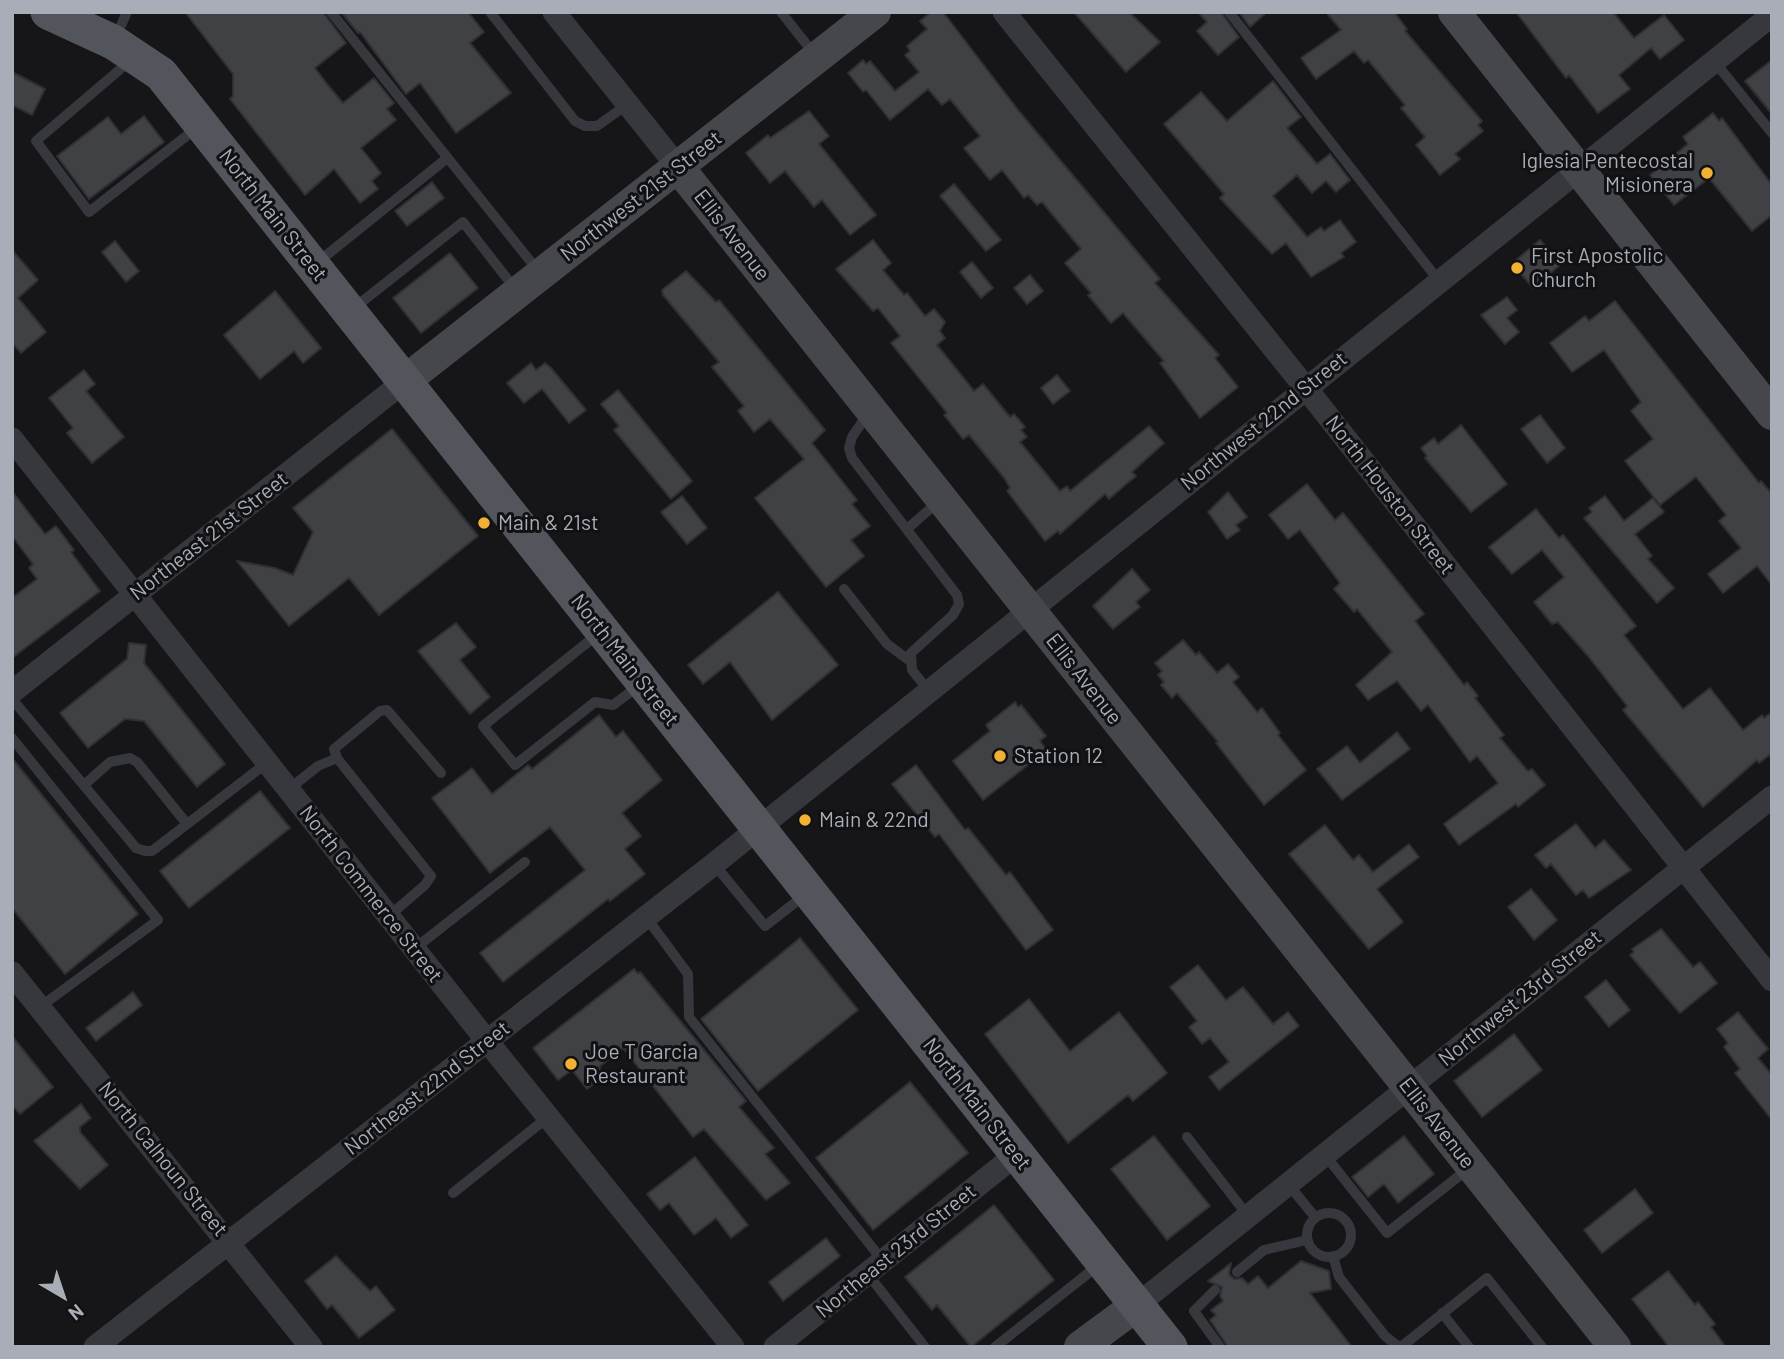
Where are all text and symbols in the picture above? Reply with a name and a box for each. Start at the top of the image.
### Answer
street label: Northwest 21st Street [555,125,727,267]
street label: North Main Street [214,144,332,286]
place label: Iglesia Pentecostal Misionera [1521,148,1693,198]
marker: Iglesia Pentecostal Misionera [1699,165,1715,181]
street label: Ellis Avenue [689,184,775,286]
place label: First Apostolic Church [1531,243,1663,293]
marker: First Apostolic Church [1509,260,1525,276]
street label: Northwest 22nd Street [1176,346,1352,496]
street label: North Houston Street [1320,410,1460,580]
street label: Northeast 21st Street [125,466,293,606]
place label: Main & 21st [498,510,599,536]
marker: Main & 21st [476,515,492,531]
street label: North Main Street [566,589,684,731]
street label: Ellis Avenue [1041,628,1127,730]
place label: Station 12 [1014,743,1103,769]
marker: Station 12 [992,748,1008,764]
street label: North Commerce Street [294,800,448,988]
place label: Main & 22nd [819,807,929,833]
marker: Main & 22nd [797,812,813,828]
street label: Northwest 23rd Street [1433,924,1607,1072]
street label: Northeast 22nd Street [339,1016,515,1160]
street label: North Main Street [918,1033,1036,1175]
place label: Joe T Garcia Restaurant [585,1039,698,1089]
marker: Joe T Garcia Restaurant [563,1056,579,1072]
street label: Ellis Avenue [1394,1072,1480,1174]
street label: North Calhoun Street [93,1077,233,1241]
street label: Northeast 23rd Street [811,1179,981,1323]
north arrow [28,1261,98,1331]
text: N [64,1300,89,1326]

